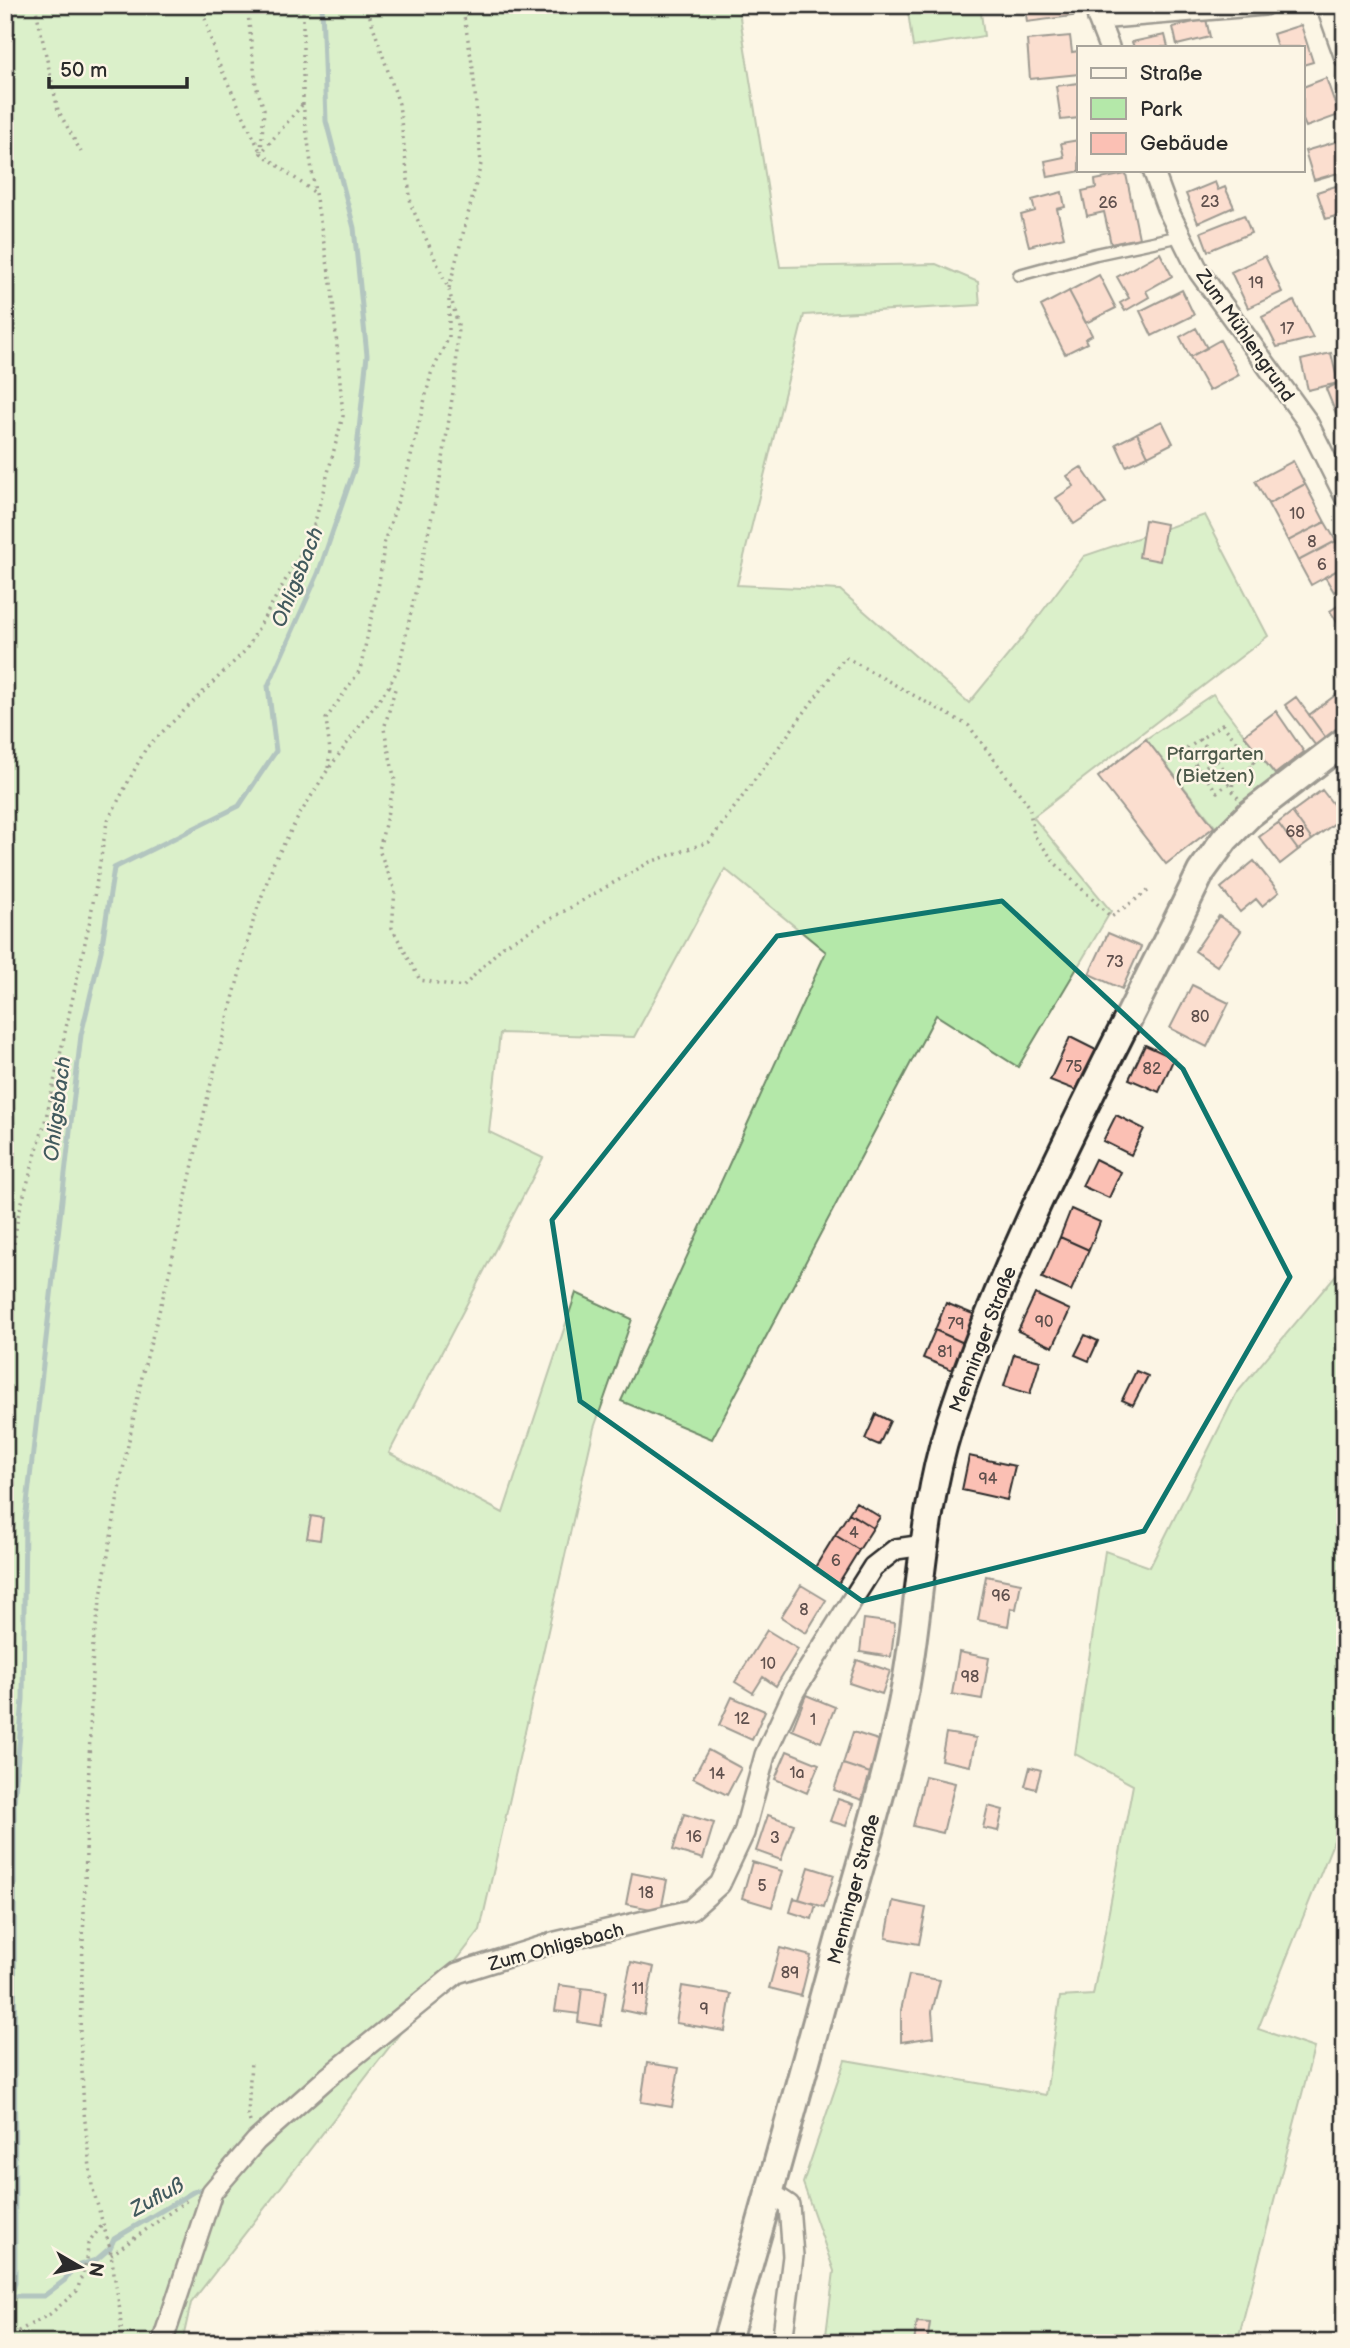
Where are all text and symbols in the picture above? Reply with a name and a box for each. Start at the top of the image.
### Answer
scale bar [49,46,187,90]
legend [1077,46,1304,172]
text: 50 m [60,58,107,83]
text: Straße [1140,61,1202,86]
text: Park [1140,97,1183,122]
text: Gebäude [1140,131,1228,156]
house number: 23 [1201,193,1220,212]
house number: 26 [1098,194,1118,213]
street label: Zum Mühlengrund [1190,264,1299,406]
house number: 19 [1248,274,1264,293]
house number: 17 [1280,320,1294,339]
house number: 10 [1289,505,1305,524]
water label: Ohligsbach [266,523,329,631]
house number: 8 [1307,533,1317,552]
house number: 6 [1317,556,1327,575]
park label: Pfarrgarten (Bietzen) [1166,743,1264,788]
house number: 68 [1285,823,1305,842]
house number: 73 [1106,953,1124,972]
house number: 80 [1191,1008,1209,1027]
water label: Ohligsbach [39,1055,76,1163]
house number: 75 [1065,1058,1083,1077]
house number: 82 [1143,1060,1162,1079]
street label: Menninger Straße [945,1263,1022,1416]
house number: 90 [1035,1313,1053,1332]
house number: 79 [947,1315,965,1334]
house number: 81 [937,1343,953,1362]
house number: 94 [978,1470,998,1489]
house number: 4 [849,1524,859,1543]
house number: 6 [831,1552,841,1571]
house number: 96 [991,1587,1011,1606]
house number: 8 [799,1601,809,1620]
house number: 10 [760,1655,776,1674]
house number: 98 [961,1668,979,1687]
house number: 12 [734,1710,750,1729]
house number: 1 [810,1711,816,1730]
house number: 1a [789,1764,805,1783]
house number: 14 [709,1765,725,1784]
street label: Menninger Straße [823,1812,886,1967]
house number: 16 [686,1828,702,1847]
house number: 3 [770,1829,780,1848]
house number: 5 [757,1877,767,1896]
house number: 18 [638,1884,654,1903]
street label: Zum Ohligsbach [485,1918,626,1977]
house number: 89 [781,1964,799,1983]
house number: 11 [632,1980,644,1999]
house number: 9 [699,2000,709,2019]
water label: Zufluß [125,2172,189,2223]
north arrow [46,2232,116,2302]
text: N [83,2261,108,2278]

